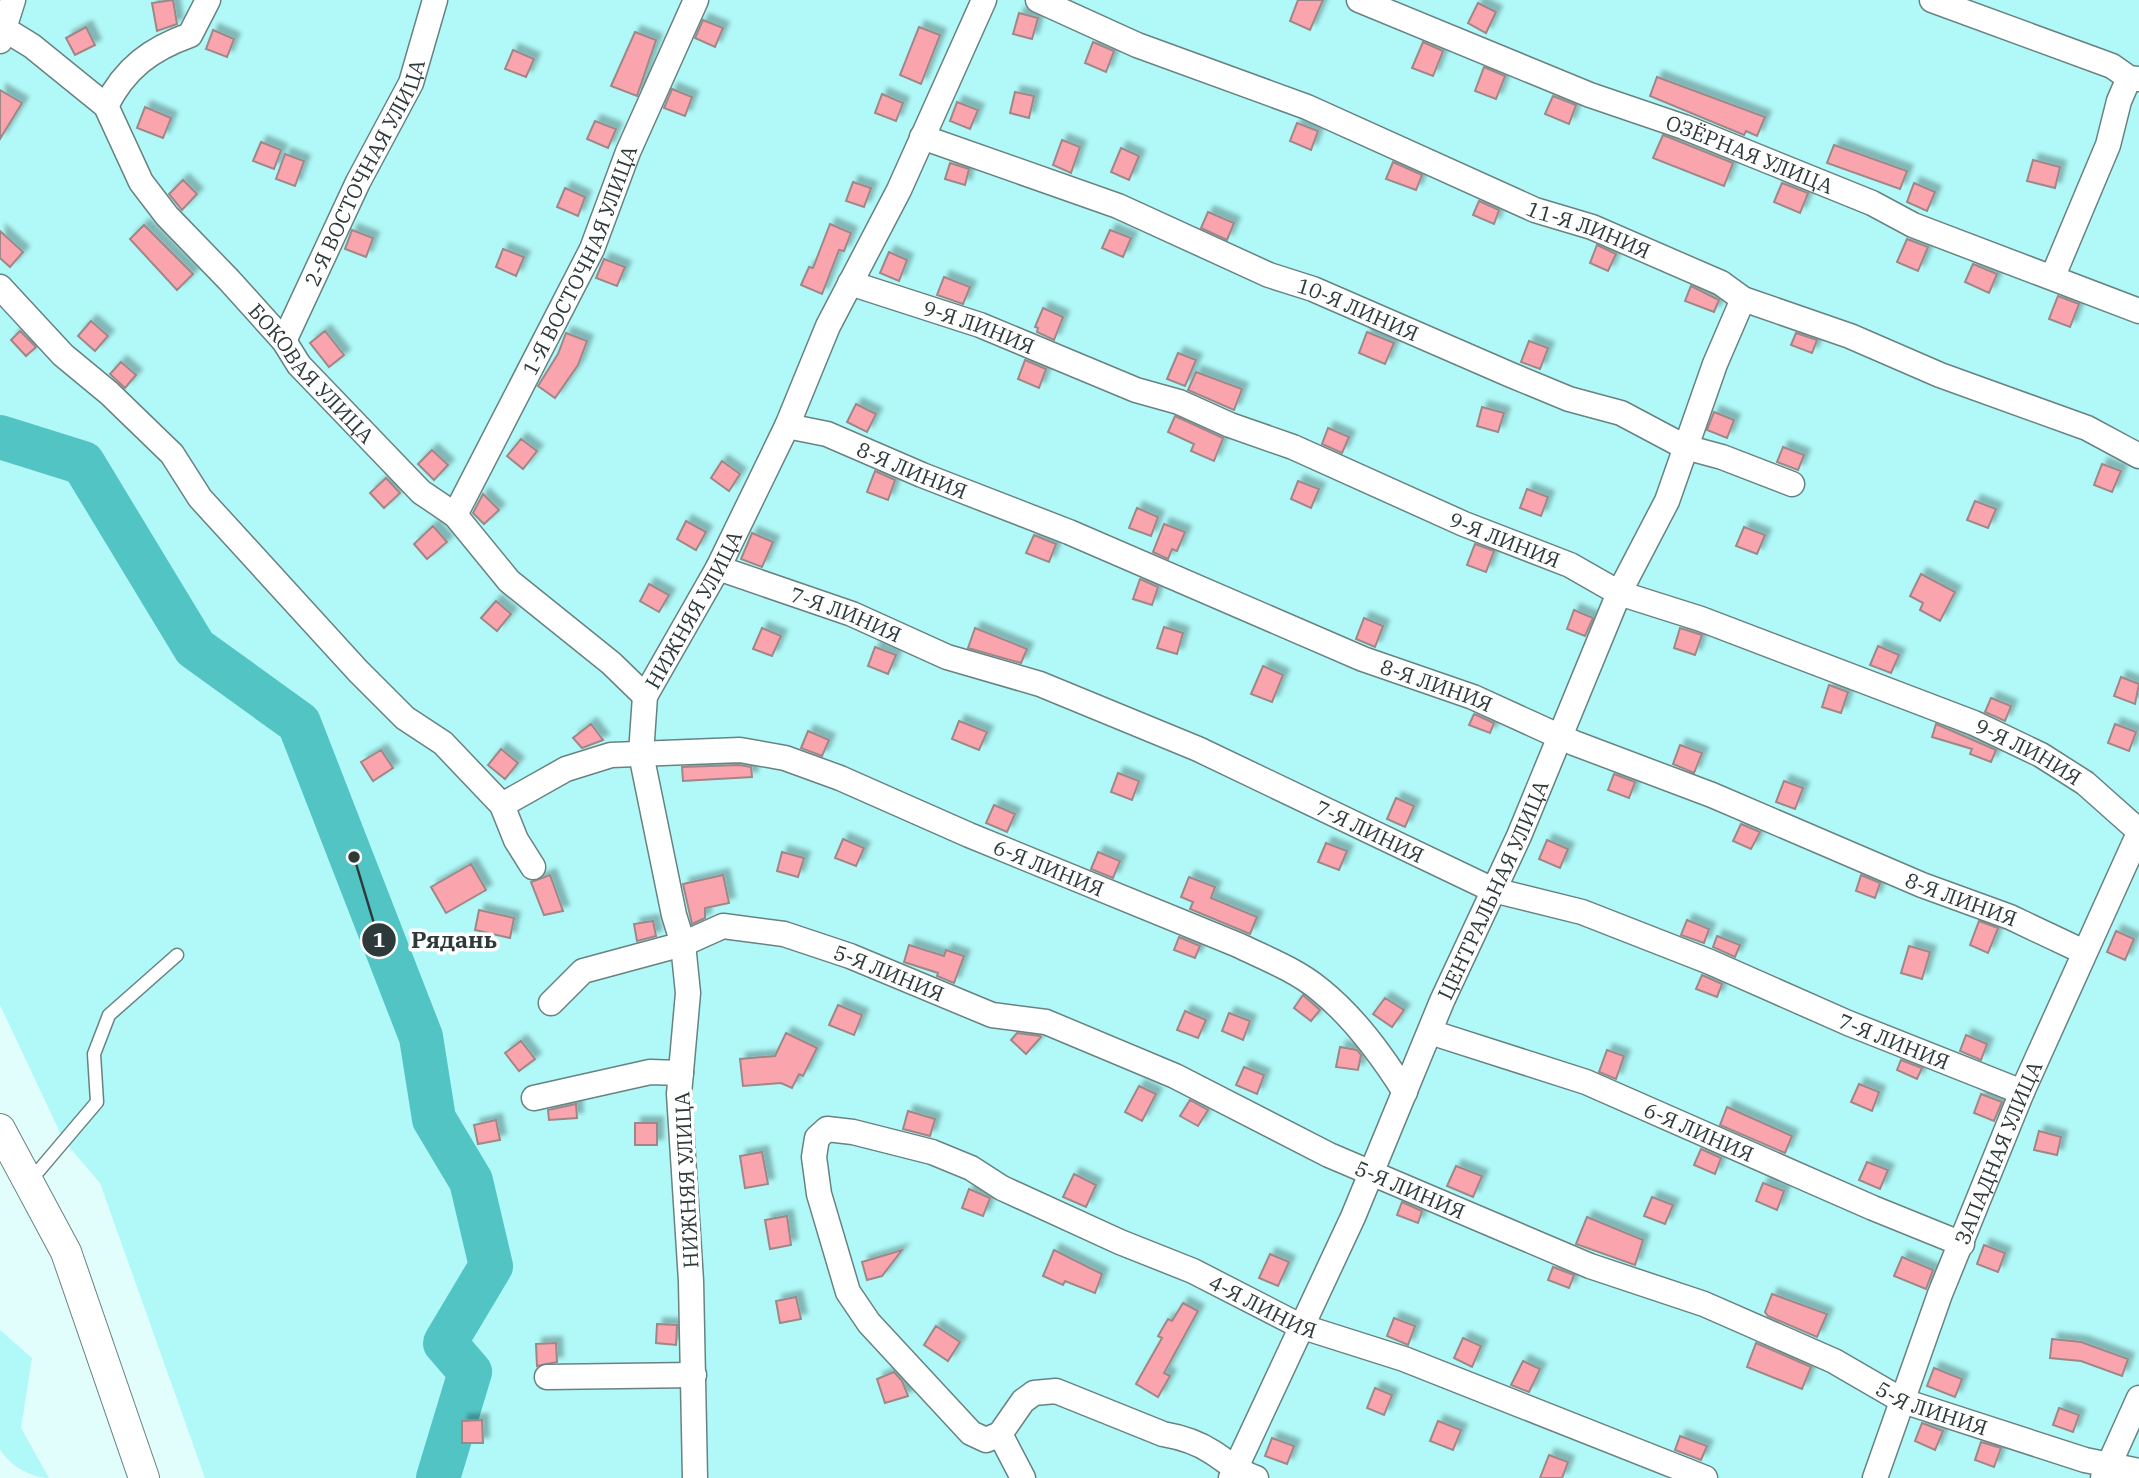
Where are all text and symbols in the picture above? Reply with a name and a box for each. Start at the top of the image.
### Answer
street label: 2-Я ВОСТОЧНАЯ УЛИЦА [298,55,431,290]
street label: ОЗЁРНАЯ УЛИЦА [1662,108,1838,200]
street label: 1-Я ВОСТОЧНАЯ УЛИЦА [515,141,643,380]
street label: 11-Я ЛИНИЯ [1522,194,1655,265]
street label: 10-Я ЛИНИЯ [1294,271,1423,347]
street label: 9-Я ЛИНИЯ [919,293,1039,360]
street label: БОКОВАЯ УЛИЦА [243,297,381,449]
street label: 8-Я ЛИНИЯ [852,434,971,505]
street label: 9-Я ЛИНИЯ [1444,505,1564,574]
street label: НИЖНЯЯ УЛИЦА [638,525,748,694]
street label: 7-Я ЛИНИЯ [787,580,906,649]
street label: 8-Я ЛИНИЯ [1377,652,1497,718]
street label: 9-Я ЛИНИЯ [1970,712,2087,791]
street label: ЦЕНТРАЛЬНАЯ УЛИЦА [1431,775,1555,1004]
street label: 7-Я ЛИНИЯ [1311,793,1429,869]
street label: 6-Я ЛИНИЯ [989,832,1108,903]
street label: 8-Я ЛИНИЯ [1901,865,2021,932]
callout: Рядань [362,918,511,962]
text: Рядань [411,924,497,954]
text: 1 [373,925,385,953]
street label: 5-Я ЛИНИЯ [830,938,948,1008]
street label: 7-Я ЛИНИЯ [1834,1006,1954,1076]
street label: ЗАПАДНАЯ УЛИЦА [1948,1056,2049,1249]
street label: НИЖНЯЯ УЛИЦА [667,1090,705,1269]
street label: 6-Я ЛИНИЯ [1639,1095,1758,1168]
street label: 5-Я ЛИНИЯ [1351,1154,1469,1225]
street label: 4-Я ЛИНИЯ [1204,1268,1320,1344]
street label: 5-Я ЛИНИЯ [1871,1374,1991,1442]

